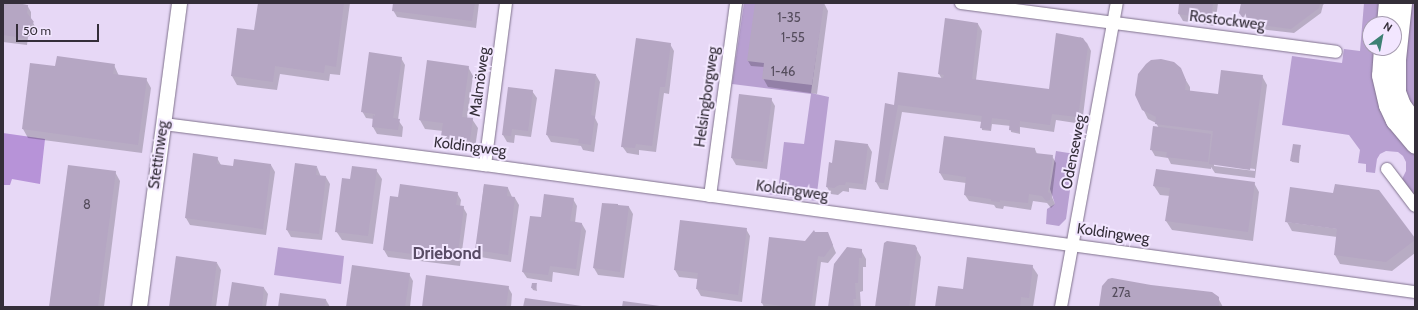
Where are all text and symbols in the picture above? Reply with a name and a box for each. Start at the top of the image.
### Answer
street label: Rostockweg [1188,7,1266,35]
house number: 1-35 [777,9,801,25]
scale bar [18,16,101,42]
north arrow [1362,16,1402,56]
text: N [1381,19,1395,35]
text: 50 m [23,23,51,38]
house number: 1-55 [781,29,805,45]
street label: Helsingborgweg [691,45,723,149]
street label: Malmöweg [466,46,494,118]
house number: 1-46 [771,63,795,79]
street label: Odenseweg [1058,113,1090,191]
street label: Stettinweg [145,120,173,190]
street label: Koldingweg [433,134,507,160]
street label: Koldingweg [755,177,829,205]
house number: 8 [83,196,91,212]
street label: Koldingweg [1076,220,1150,248]
district label: Driebond [412,244,482,264]
house number: 27a [1111,284,1131,300]

